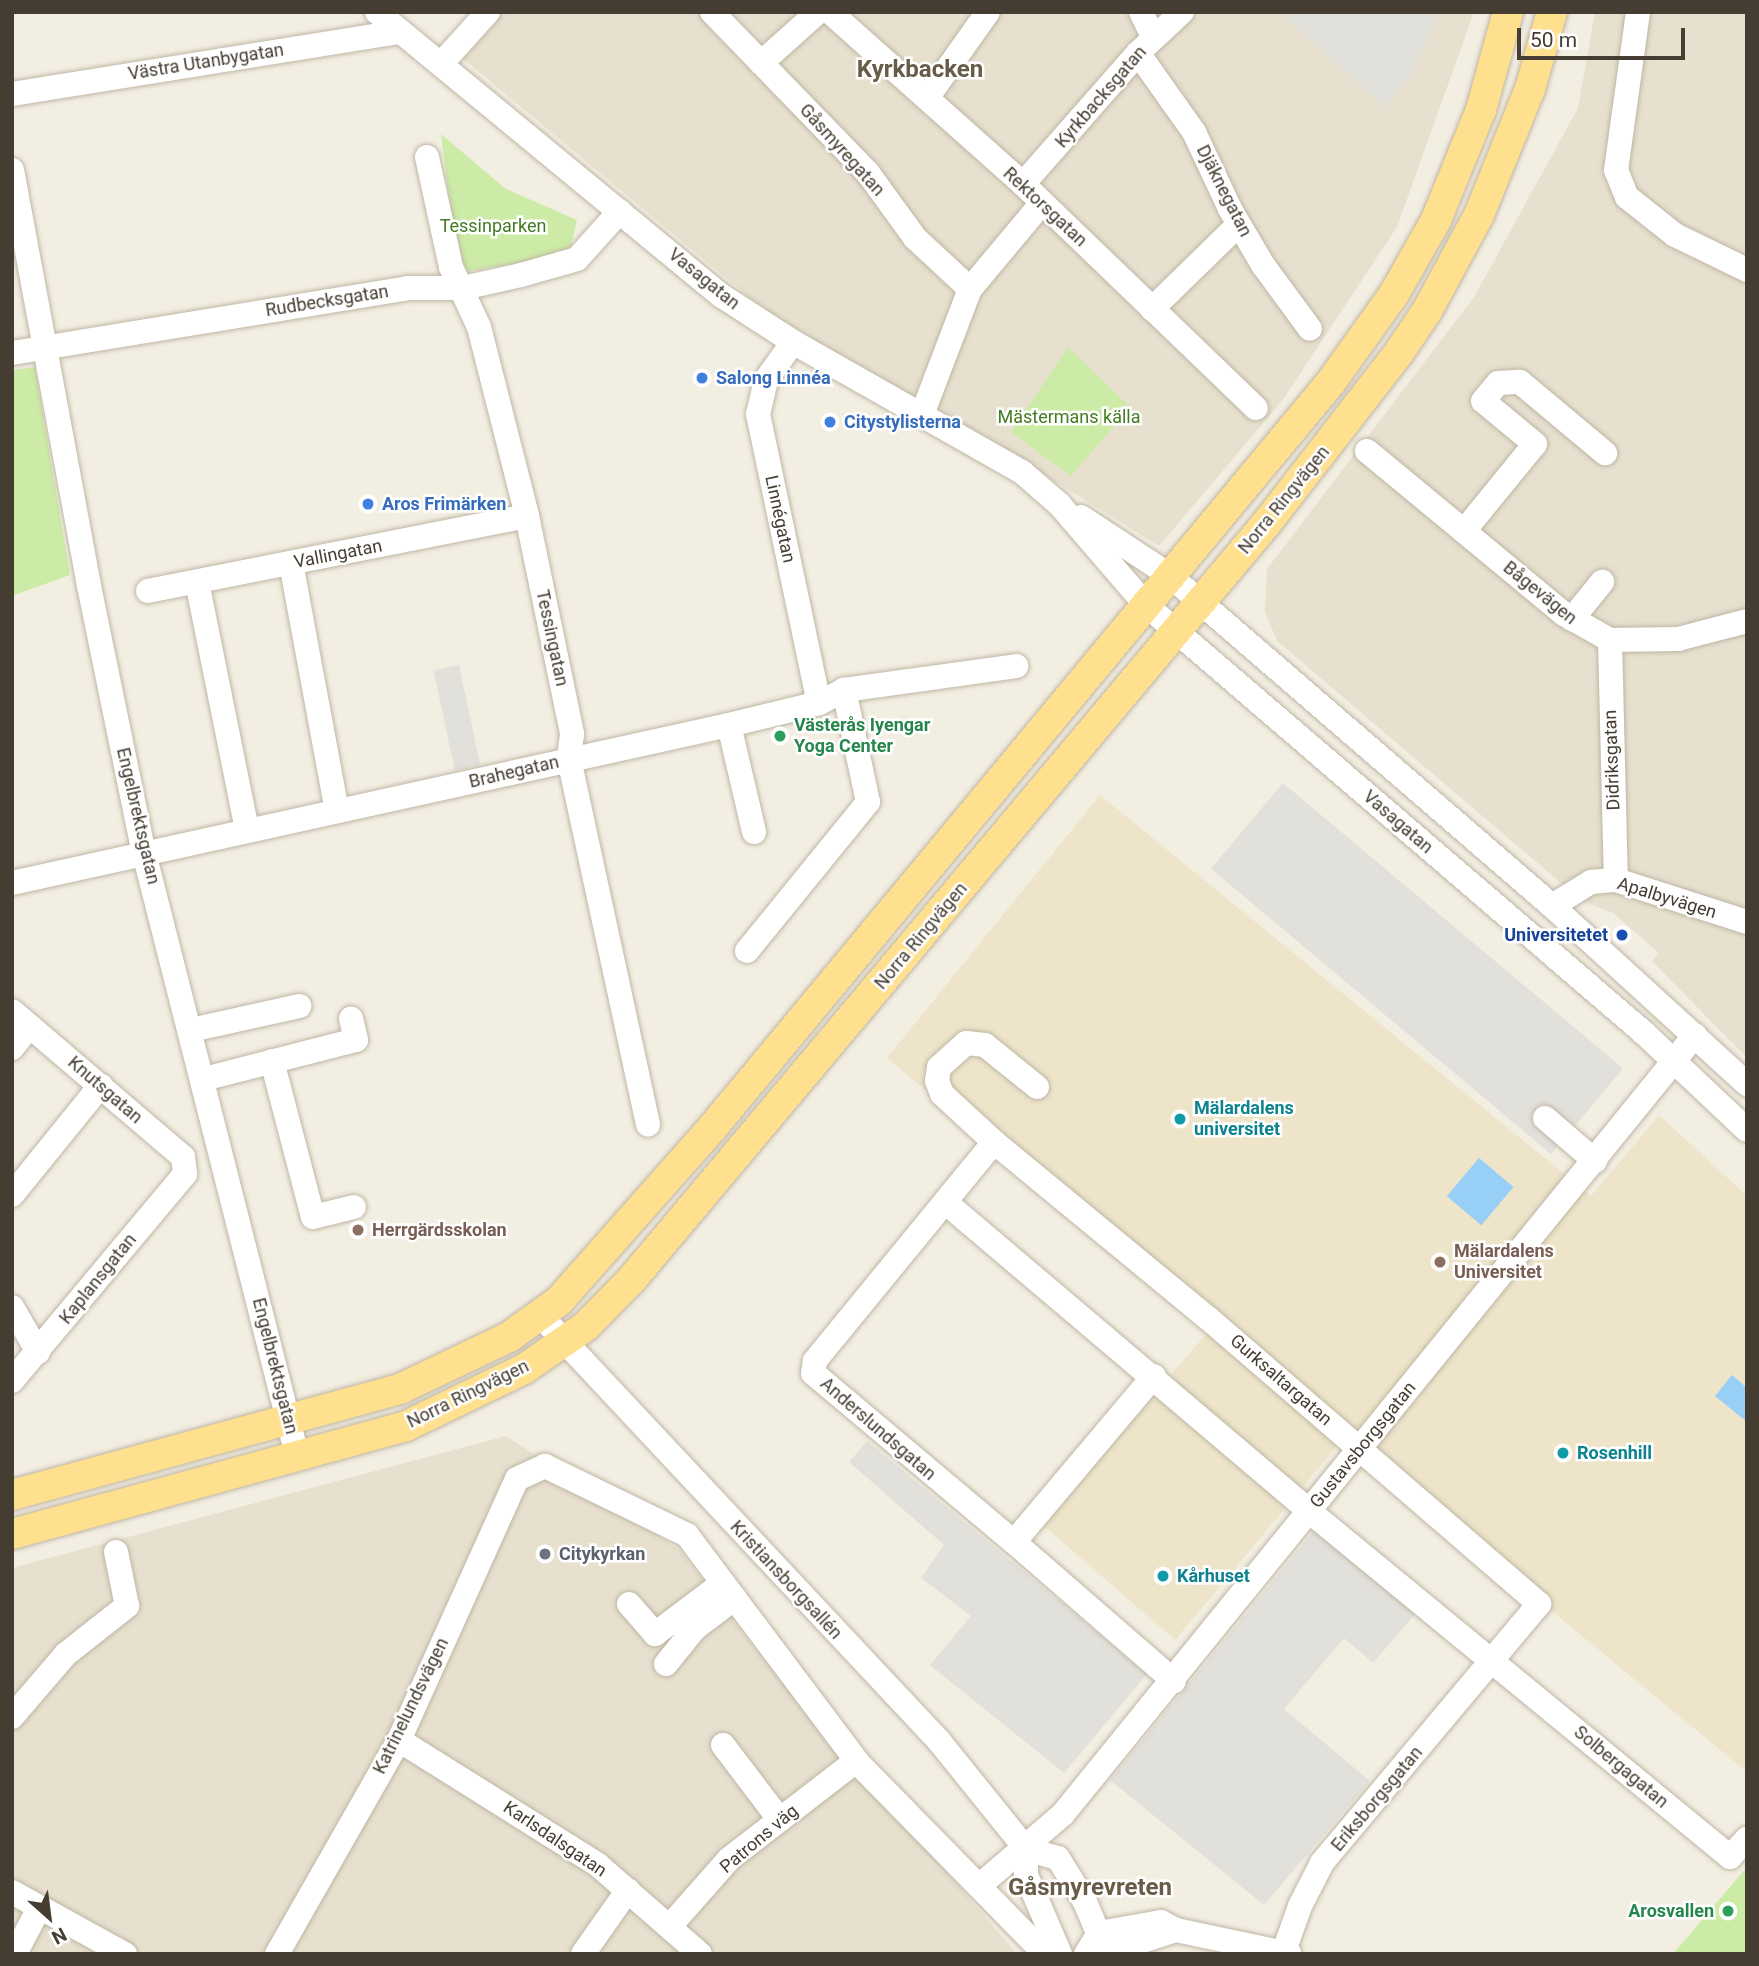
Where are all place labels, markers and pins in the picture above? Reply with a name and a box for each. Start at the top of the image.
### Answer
place label: Salong Linnéa [716,367,831,389]
marker: Salong Linnéa [694,370,710,386]
place label: Citystylisterna [844,411,961,433]
marker: Citystylisterna [822,414,838,430]
place label: Aros Frimärken [382,493,506,515]
marker: Aros Frimärken [360,496,376,512]
place label: Västerås Iyengar Yoga Center [794,715,930,758]
marker: Västerås Iyengar Yoga Center [772,728,788,744]
place label: Universitetet [1504,924,1608,946]
marker: Universitetet [1614,927,1630,943]
place label: Mälardalens universitet [1194,1098,1294,1140]
marker: Mälardalens universitet [1172,1111,1188,1127]
place label: Herrgärdsskolan [372,1219,507,1241]
marker: Herrgärdsskolan [350,1222,366,1238]
place label: Mälardalens Universitet [1454,1241,1554,1284]
marker: Mälardalens Universitet [1432,1254,1448,1270]
place label: Rosenhill [1577,1442,1652,1464]
marker: Rosenhill [1555,1445,1571,1461]
place label: Citykyrkan [559,1543,645,1565]
marker: Citykyrkan [537,1546,553,1562]
place label: Kårhuset [1177,1565,1250,1587]
marker: Kårhuset [1155,1568,1171,1584]
place label: Arosvallen [1628,1900,1714,1922]
marker: Arosvallen [1720,1903,1736,1919]

